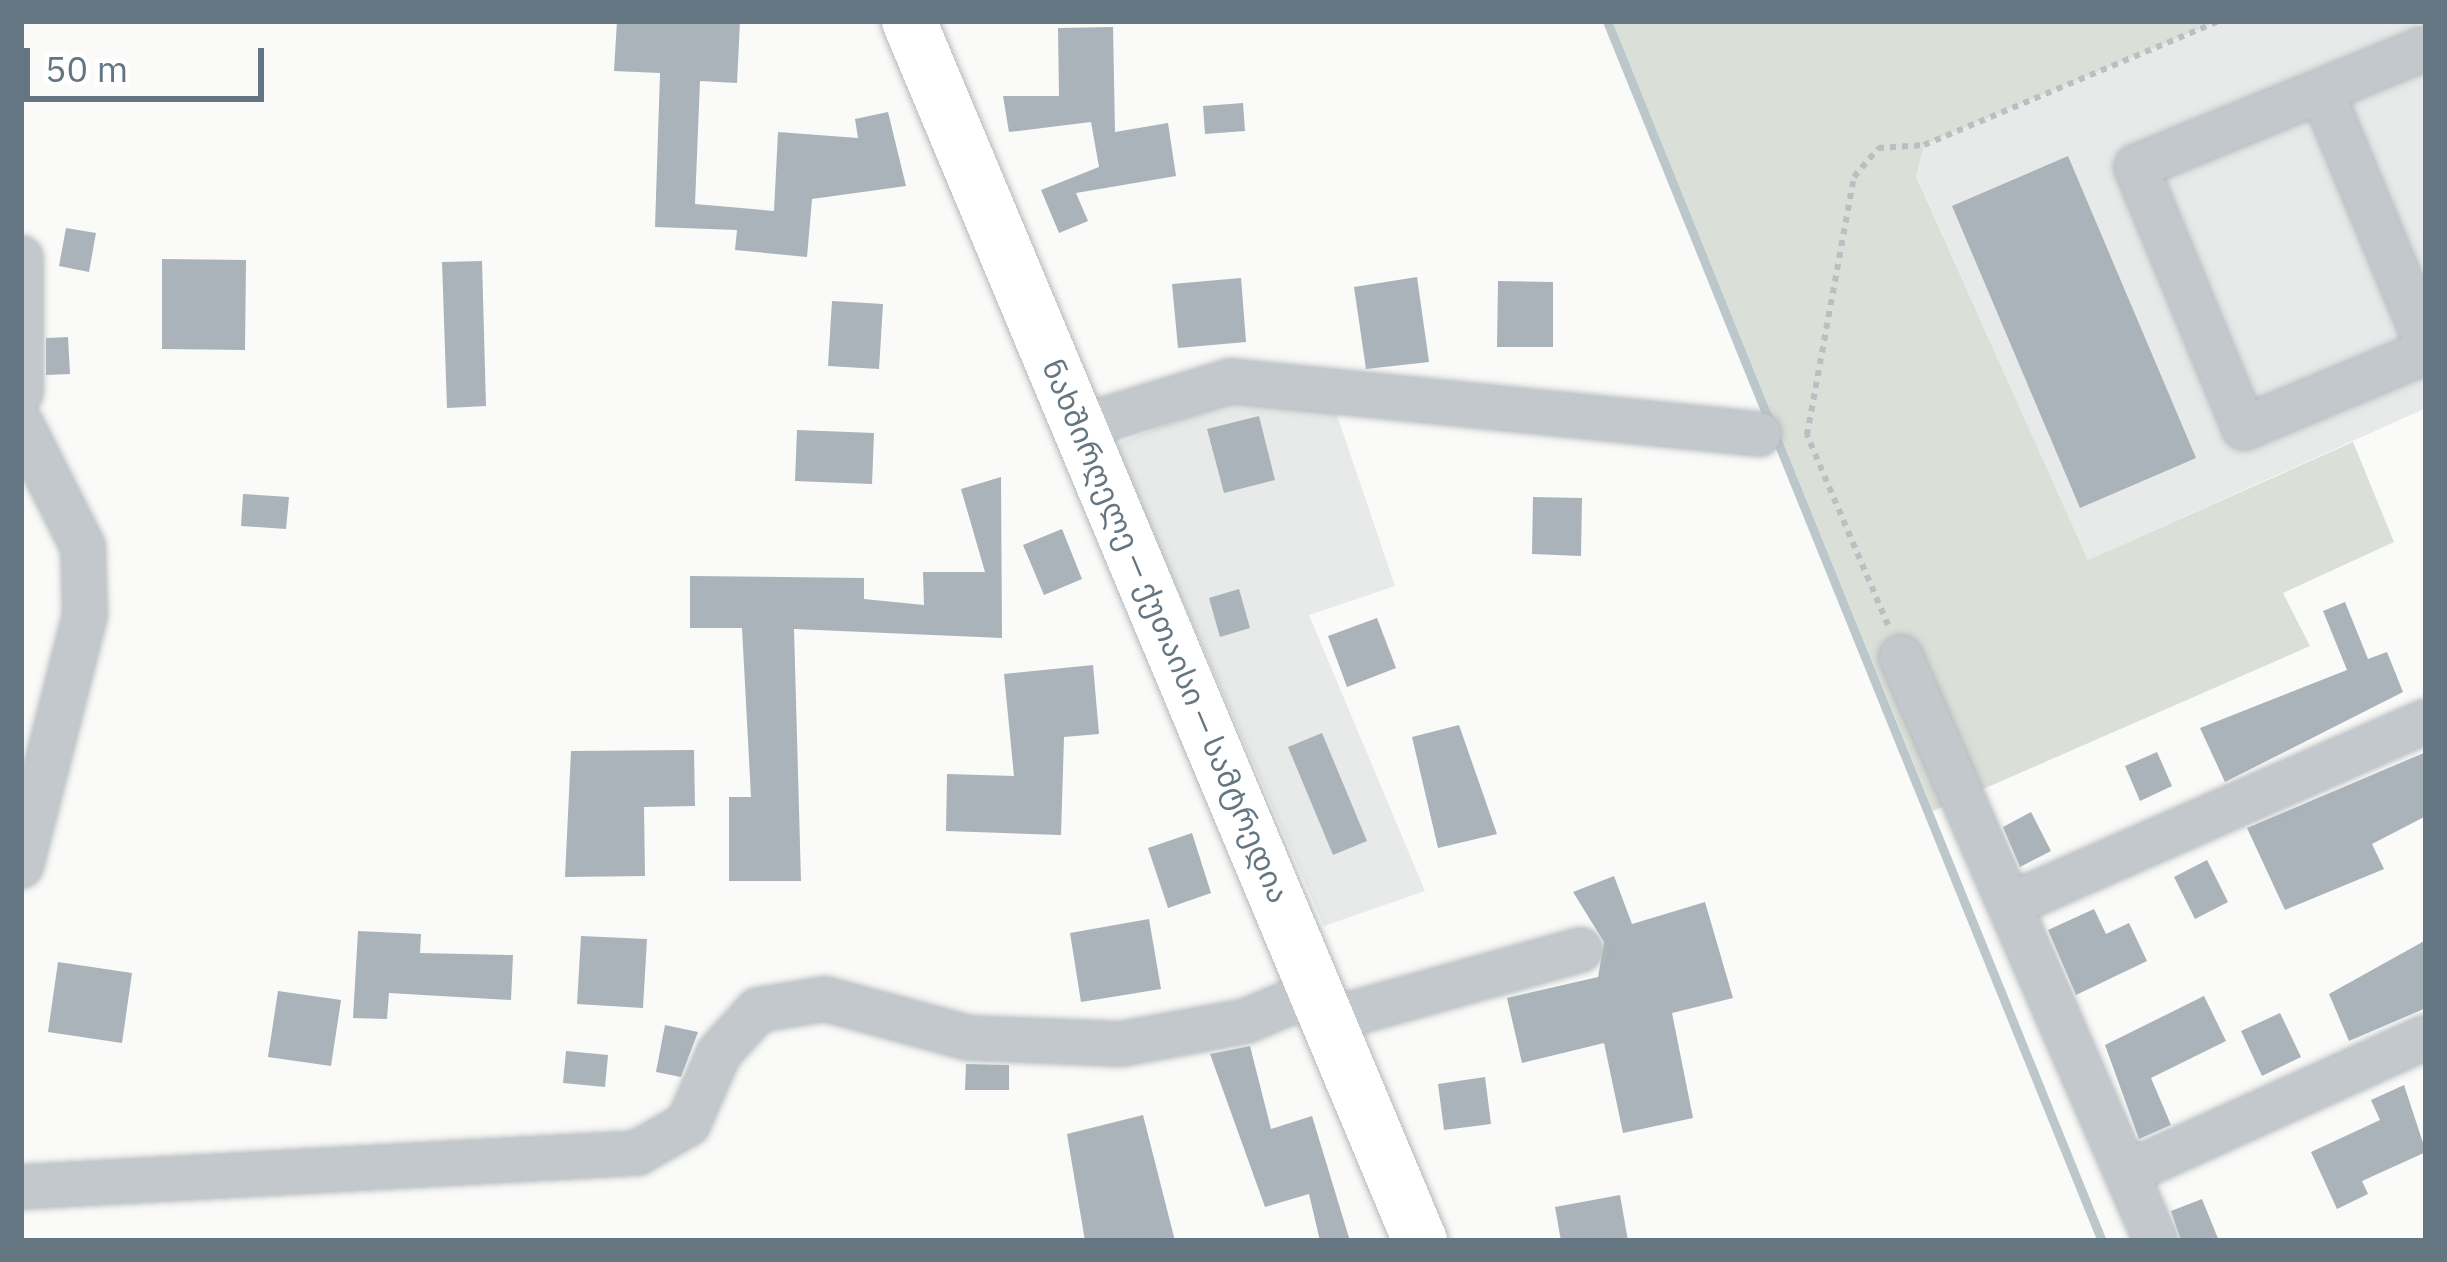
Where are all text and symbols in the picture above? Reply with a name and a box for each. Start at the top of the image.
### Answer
scale bar [30,24,270,98]
text: 50 m [45,45,128,92]
street label: ნახშირღელე — ქუთაისი — სამტრედია [1035,354,1297,908]

